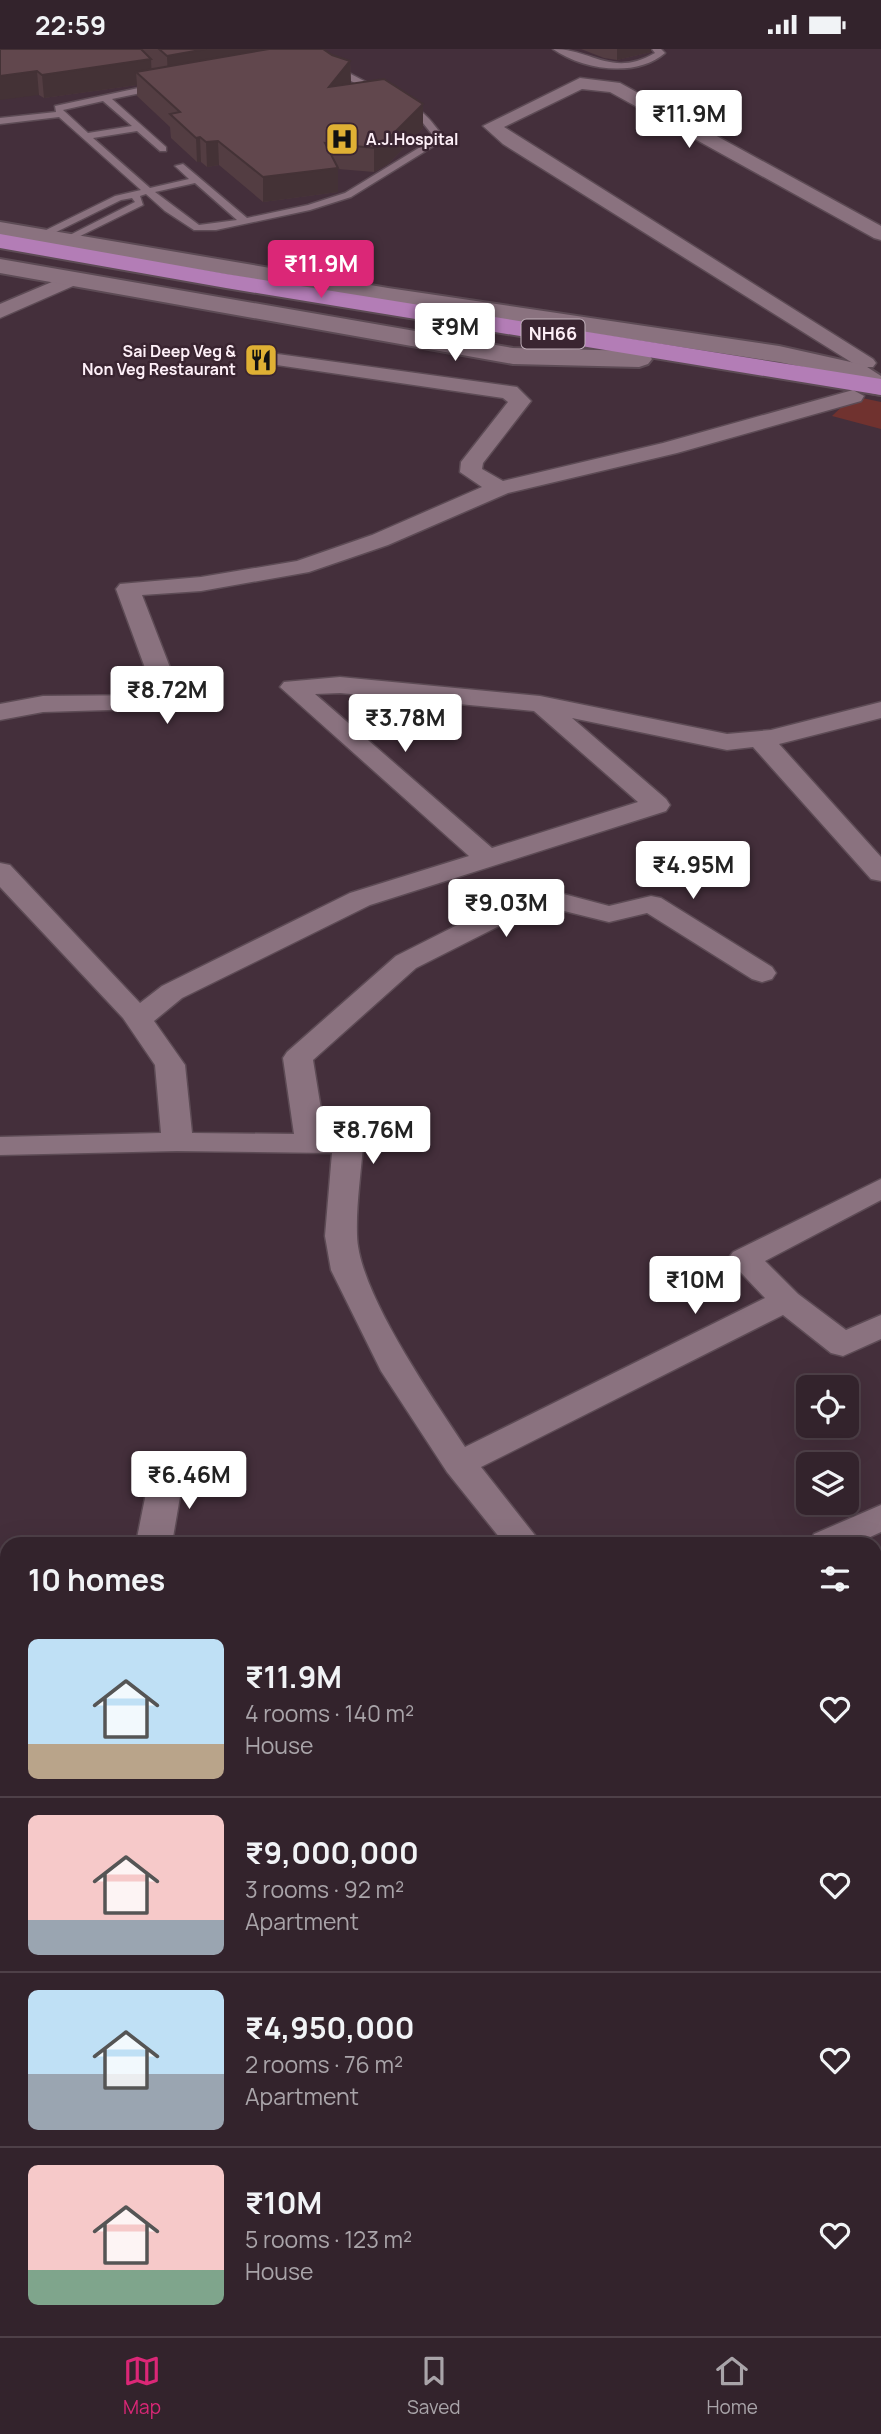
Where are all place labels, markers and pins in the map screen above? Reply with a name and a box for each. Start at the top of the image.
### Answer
pin: ₹11.9M [632,91,746,150]
hospital icon: A.J.Hospital [323,120,361,158]
place label: A.J.Hospital [366,128,459,150]
pin: ₹11.9M [264,240,378,300]
pin: ₹9M [421,303,489,363]
place label: Sai Deep Veg & Non Veg Restaurant [82,340,236,380]
restaurant icon: Sai Deep Veg & Non Veg Restaurant [242,341,280,379]
pin: ₹8.72M [110,667,224,726]
pin: ₹3.78M [348,695,462,754]
pin: ₹4.95M [636,841,750,901]
pin: ₹9.03M [449,879,563,939]
pin: ₹8.76M [316,1107,430,1166]
pin: ₹10M [654,1257,736,1316]
pin: ₹6.46M [132,1451,246,1511]

